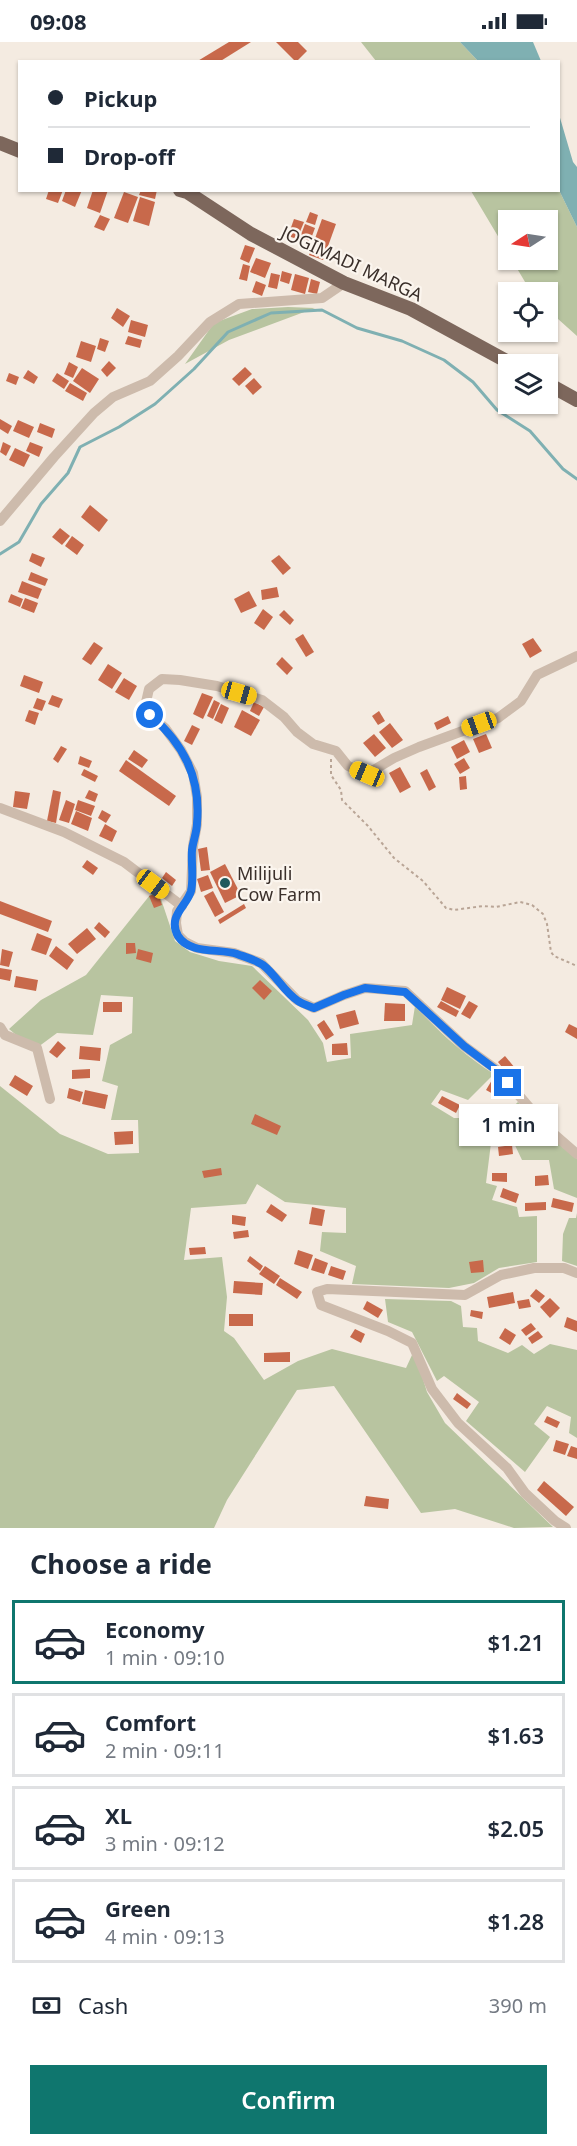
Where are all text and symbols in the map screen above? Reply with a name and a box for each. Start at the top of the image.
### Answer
text: 09:08 [30,6,87,36]
text: Pickup [84,83,157,113]
text: Drop-off [84,141,175,171]
north arrow [498,210,558,270]
map controls [498,210,558,414]
street label: JOGIMADI MARGA [276,219,427,307]
button: locate [498,282,558,342]
button: layers [498,354,558,414]
car [219,679,259,707]
route start [136,701,163,728]
car [459,709,499,739]
car [347,759,387,789]
place label: Milijuli Cow Farm [237,861,321,906]
car [133,866,173,902]
marker: Milijuli Cow Farm [218,876,232,890]
route end [494,1069,521,1096]
callout: 1 min [458,1104,558,1146]
text: 1 min [481,1111,536,1138]
text: Choose a ride [30,1545,212,1582]
text: Economy [105,1614,204,1644]
icon: car [33,1615,87,1669]
text: $1.21 [488,1627,544,1657]
text: 1 min · 09:10 [105,1644,225,1671]
text: Comfort [105,1707,196,1737]
icon: car [33,1708,87,1762]
text: $1.63 [488,1720,544,1750]
text: 2 min · 09:11 [105,1737,225,1764]
text: XL [105,1800,132,1830]
icon: car [33,1801,87,1855]
text: $2.05 [488,1813,544,1843]
text: 3 min · 09:12 [105,1830,225,1857]
text: Green [105,1893,171,1923]
icon: car [33,1894,87,1948]
text: $1.28 [488,1906,544,1936]
text: 4 min · 09:13 [105,1923,225,1950]
icon: cash [30,1989,63,2022]
text: Cash [78,1990,128,2020]
text: 390 m [489,1992,547,2019]
button: Confirm [30,2065,547,2134]

